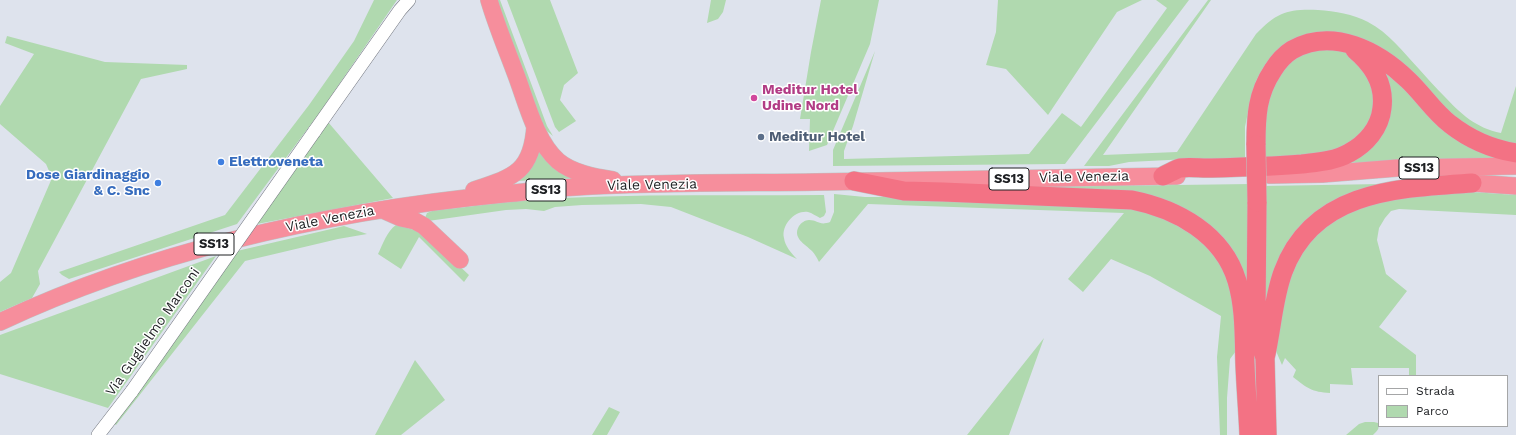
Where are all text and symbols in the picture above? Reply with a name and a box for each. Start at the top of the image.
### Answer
place label: Meditur Hotel Udine Nord [762,82,858,114]
marker: Meditur Hotel Udine Nord [749,93,759,103]
place label: Meditur Hotel [769,129,865,145]
marker: Meditur Hotel [756,132,766,142]
place label: Elettroveneta [229,154,323,170]
marker: Elettroveneta [216,157,226,167]
road number: SS13 [1399,157,1439,179]
place label: Dose Giardinaggio & C. Snc [26,167,150,200]
road number: SS13 [989,168,1029,190]
street label: Viale Venezia [1039,168,1129,186]
street label: Viale Venezia [607,176,697,194]
marker: Dose Giardinaggio & C. Snc [153,178,163,188]
road number: SS13 [526,179,566,201]
street label: Viale Venezia [284,202,376,236]
road number: SS13 [194,233,234,255]
street label: Via Guglielmo Marconi [102,265,204,399]
legend [1378,375,1508,427]
text: Strada [1416,384,1455,398]
text: Parco [1416,404,1449,418]

